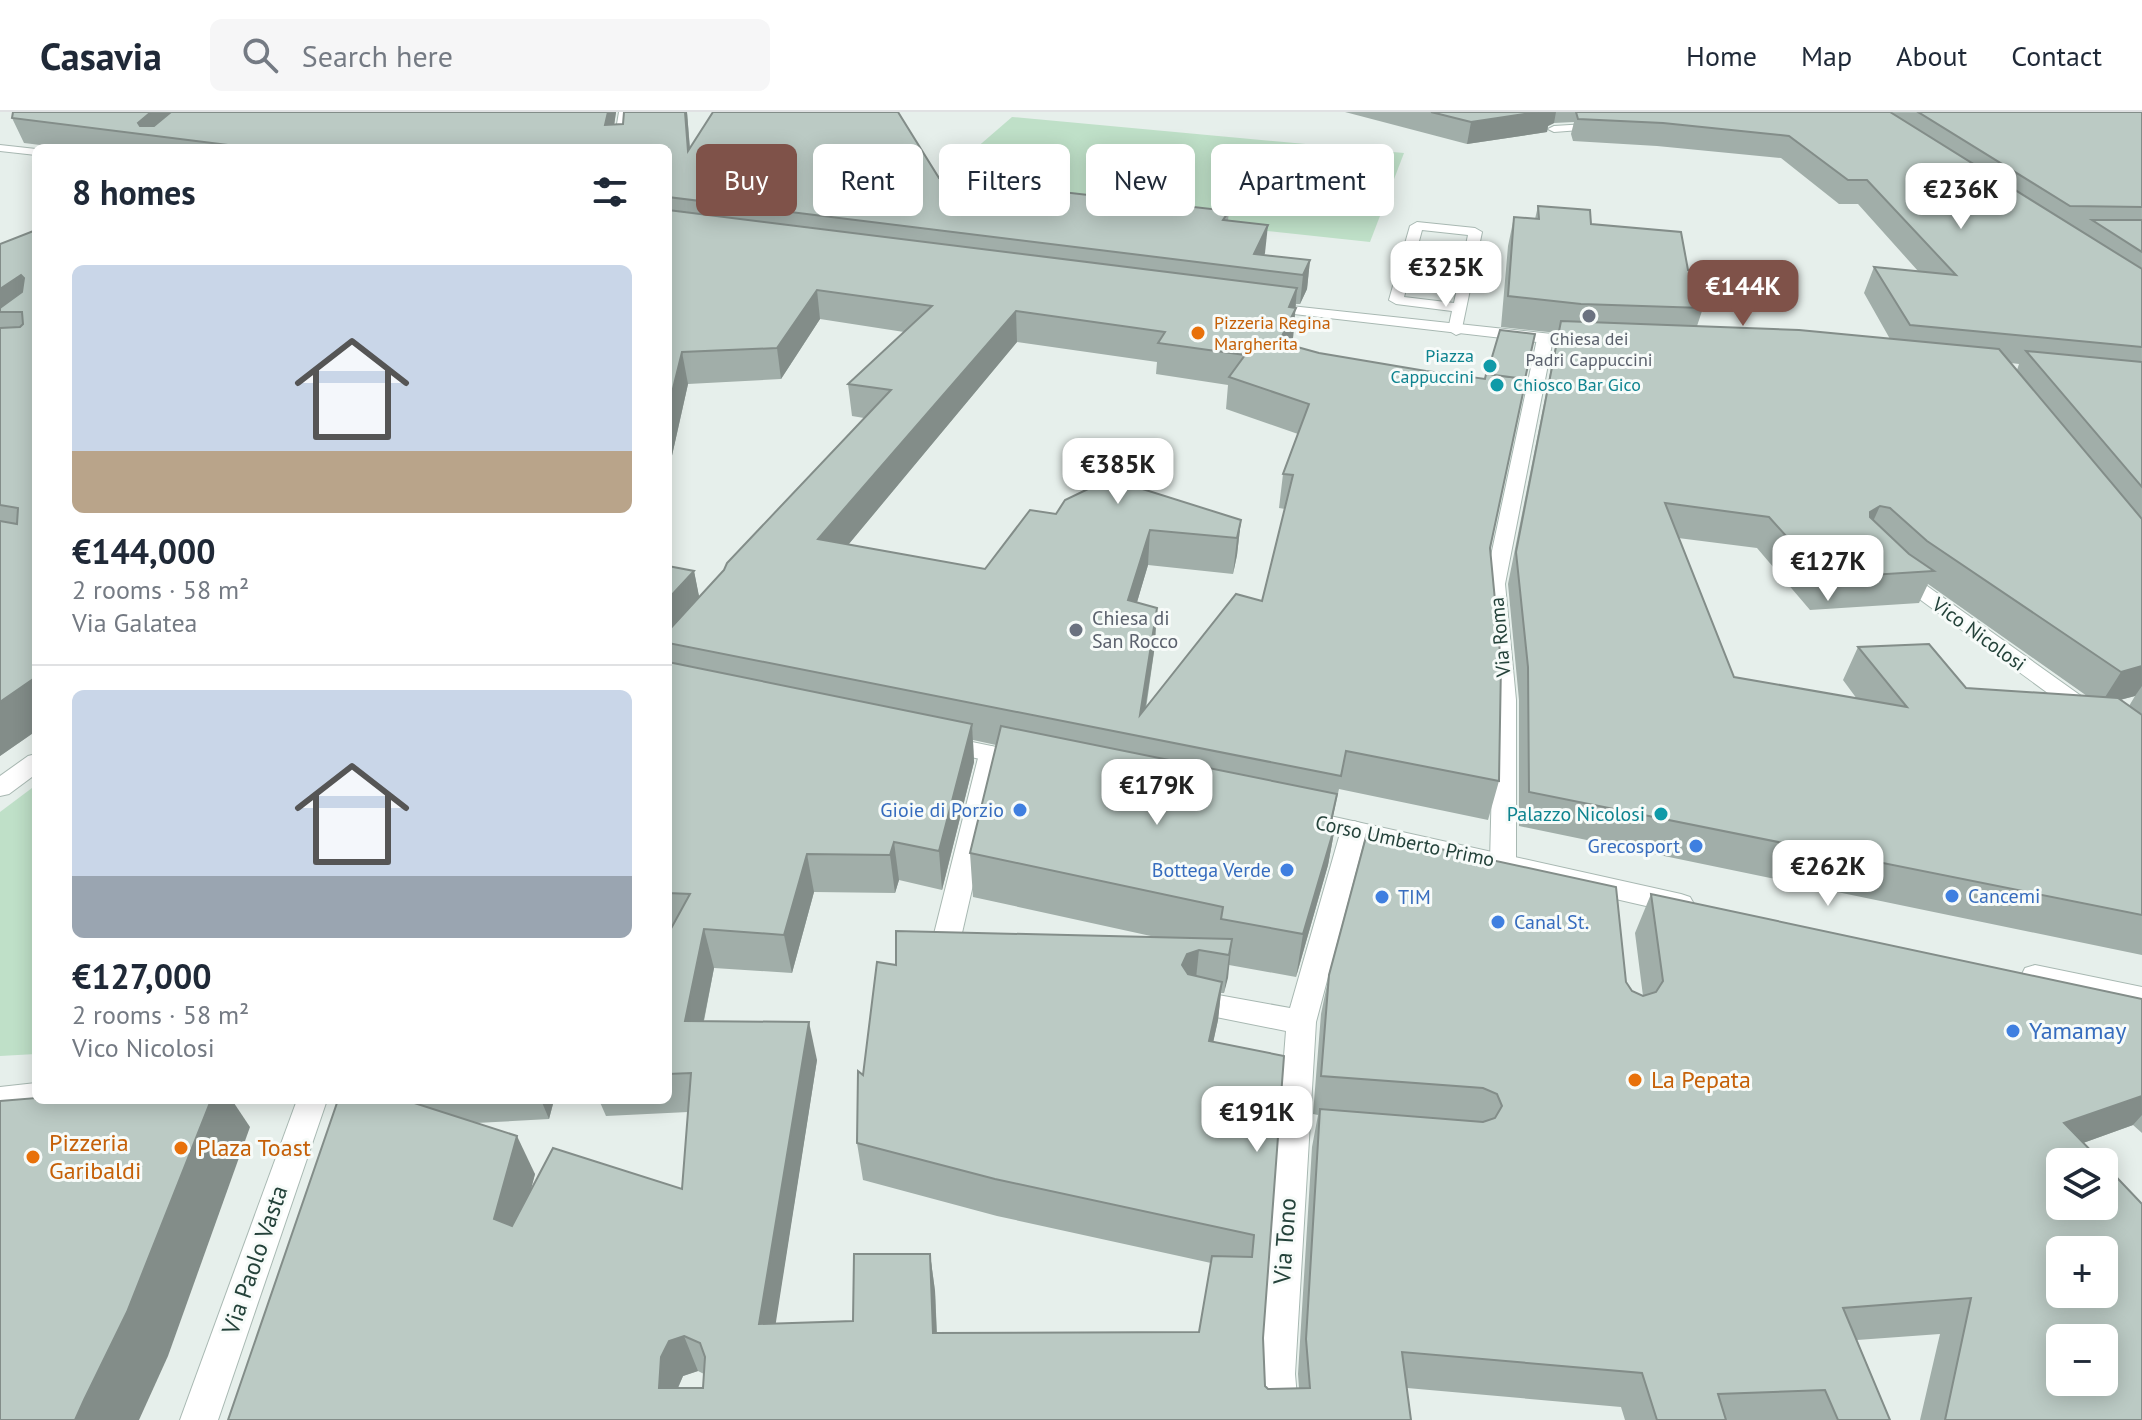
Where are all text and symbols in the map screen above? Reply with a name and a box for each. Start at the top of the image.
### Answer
search box [210,19,770,91]
text: Casavia [40,31,162,80]
icon: search [238,33,282,77]
text: Search here [302,36,453,75]
text: Home [1686,37,1757,74]
text: Map [1801,37,1852,74]
text: About [1896,37,1967,74]
text: Contact [2011,37,2102,74]
chip: Buy [696,144,797,216]
chip: Rent [813,144,923,216]
chip: Filters [939,144,1070,216]
chip: New [1086,144,1195,216]
chip: Apartment [1211,144,1394,216]
pin: €236K [1905,163,2017,231]
text: 8 homes [72,170,196,214]
icon: filters [588,170,632,214]
text: €236K [1923,172,1999,205]
pin: €325K [1390,241,1502,309]
text: €325K [1408,250,1484,283]
pin: €144K [1687,260,1799,328]
text: €144K [1705,269,1781,302]
marker: Chiesa dei Padri Cappuccini [1580,307,1598,325]
place label: Pizzeria Regina Margherita [1214,311,1331,355]
icon: home [280,317,424,461]
marker: Pizzeria Regina Margherita [1189,324,1207,342]
place label: Chiesa dei Padri Cappuccini [1525,327,1653,371]
place label: Piazza Cappuccini [1391,344,1474,388]
marker: Piazza Cappuccini [1481,357,1499,375]
place label: Chiosco Bar Gico [1513,373,1641,396]
marker: Chiosco Bar Gico [1488,376,1506,394]
pin: €385K [1062,438,1174,506]
text: €385K [1080,447,1156,480]
text: €144,000 [72,529,216,573]
pin: €127K [1772,535,1884,603]
text: €127K [1790,544,1866,577]
text: 2 rooms · 58 m² [72,573,249,606]
street label: Vico Nicolosi [1926,591,2031,677]
street label: Via Roma [1484,596,1517,679]
place label: Chiesa di San Rocco [1092,605,1178,654]
text: Via Galatea [72,606,198,639]
marker: Chiesa di San Rocco [1067,621,1085,639]
icon: home [280,742,424,886]
pin: €179K [1101,759,1213,827]
text: €179K [1119,768,1195,801]
place label: Gioie di Porzio [880,797,1004,823]
marker: Gioie di Porzio [1011,801,1029,819]
place label: Palazzo Nicolosi [1507,801,1645,827]
marker: Palazzo Nicolosi [1652,805,1670,823]
street label: Corso Umberto Primo [1313,809,1497,873]
place label: Grecosport [1588,833,1680,859]
marker: Grecosport [1687,837,1705,855]
pin: €262K [1772,840,1884,908]
text: €262K [1790,849,1866,882]
place label: Bottega Verde [1152,857,1271,883]
marker: Bottega Verde [1278,861,1296,879]
place label: Cancemi [1968,883,2040,909]
place label: TIM [1398,884,1431,910]
marker: Cancemi [1943,887,1961,905]
marker: TIM [1373,888,1391,906]
place label: Canal St. [1514,909,1589,935]
marker: Canal St. [1489,913,1507,931]
text: €127,000 [72,954,211,998]
text: 2 rooms · 58 m² [72,998,249,1031]
place label: Yamamay [2029,1015,2127,1046]
marker: Yamamay [2004,1022,2022,1040]
text: Vico Nicolosi [72,1031,215,1064]
place label: La Pepata [1651,1064,1751,1095]
marker: La Pepata [1626,1071,1644,1089]
pin: €191K [1201,1086,1313,1154]
text: €191K [1219,1095,1295,1128]
place label: Pizzeria Garibaldi [49,1127,141,1186]
place label: Plaza Toast [197,1132,311,1163]
marker: Plaza Toast [172,1139,190,1157]
marker: Pizzeria Garibaldi [24,1148,42,1166]
map controls [2046,1148,2118,1396]
button: layers [2046,1148,2118,1220]
street label: Via Paolo Vasta [214,1181,295,1339]
street label: Via Tono [1266,1197,1303,1286]
button: + [2046,1236,2118,1308]
button: − [2046,1324,2118,1396]

